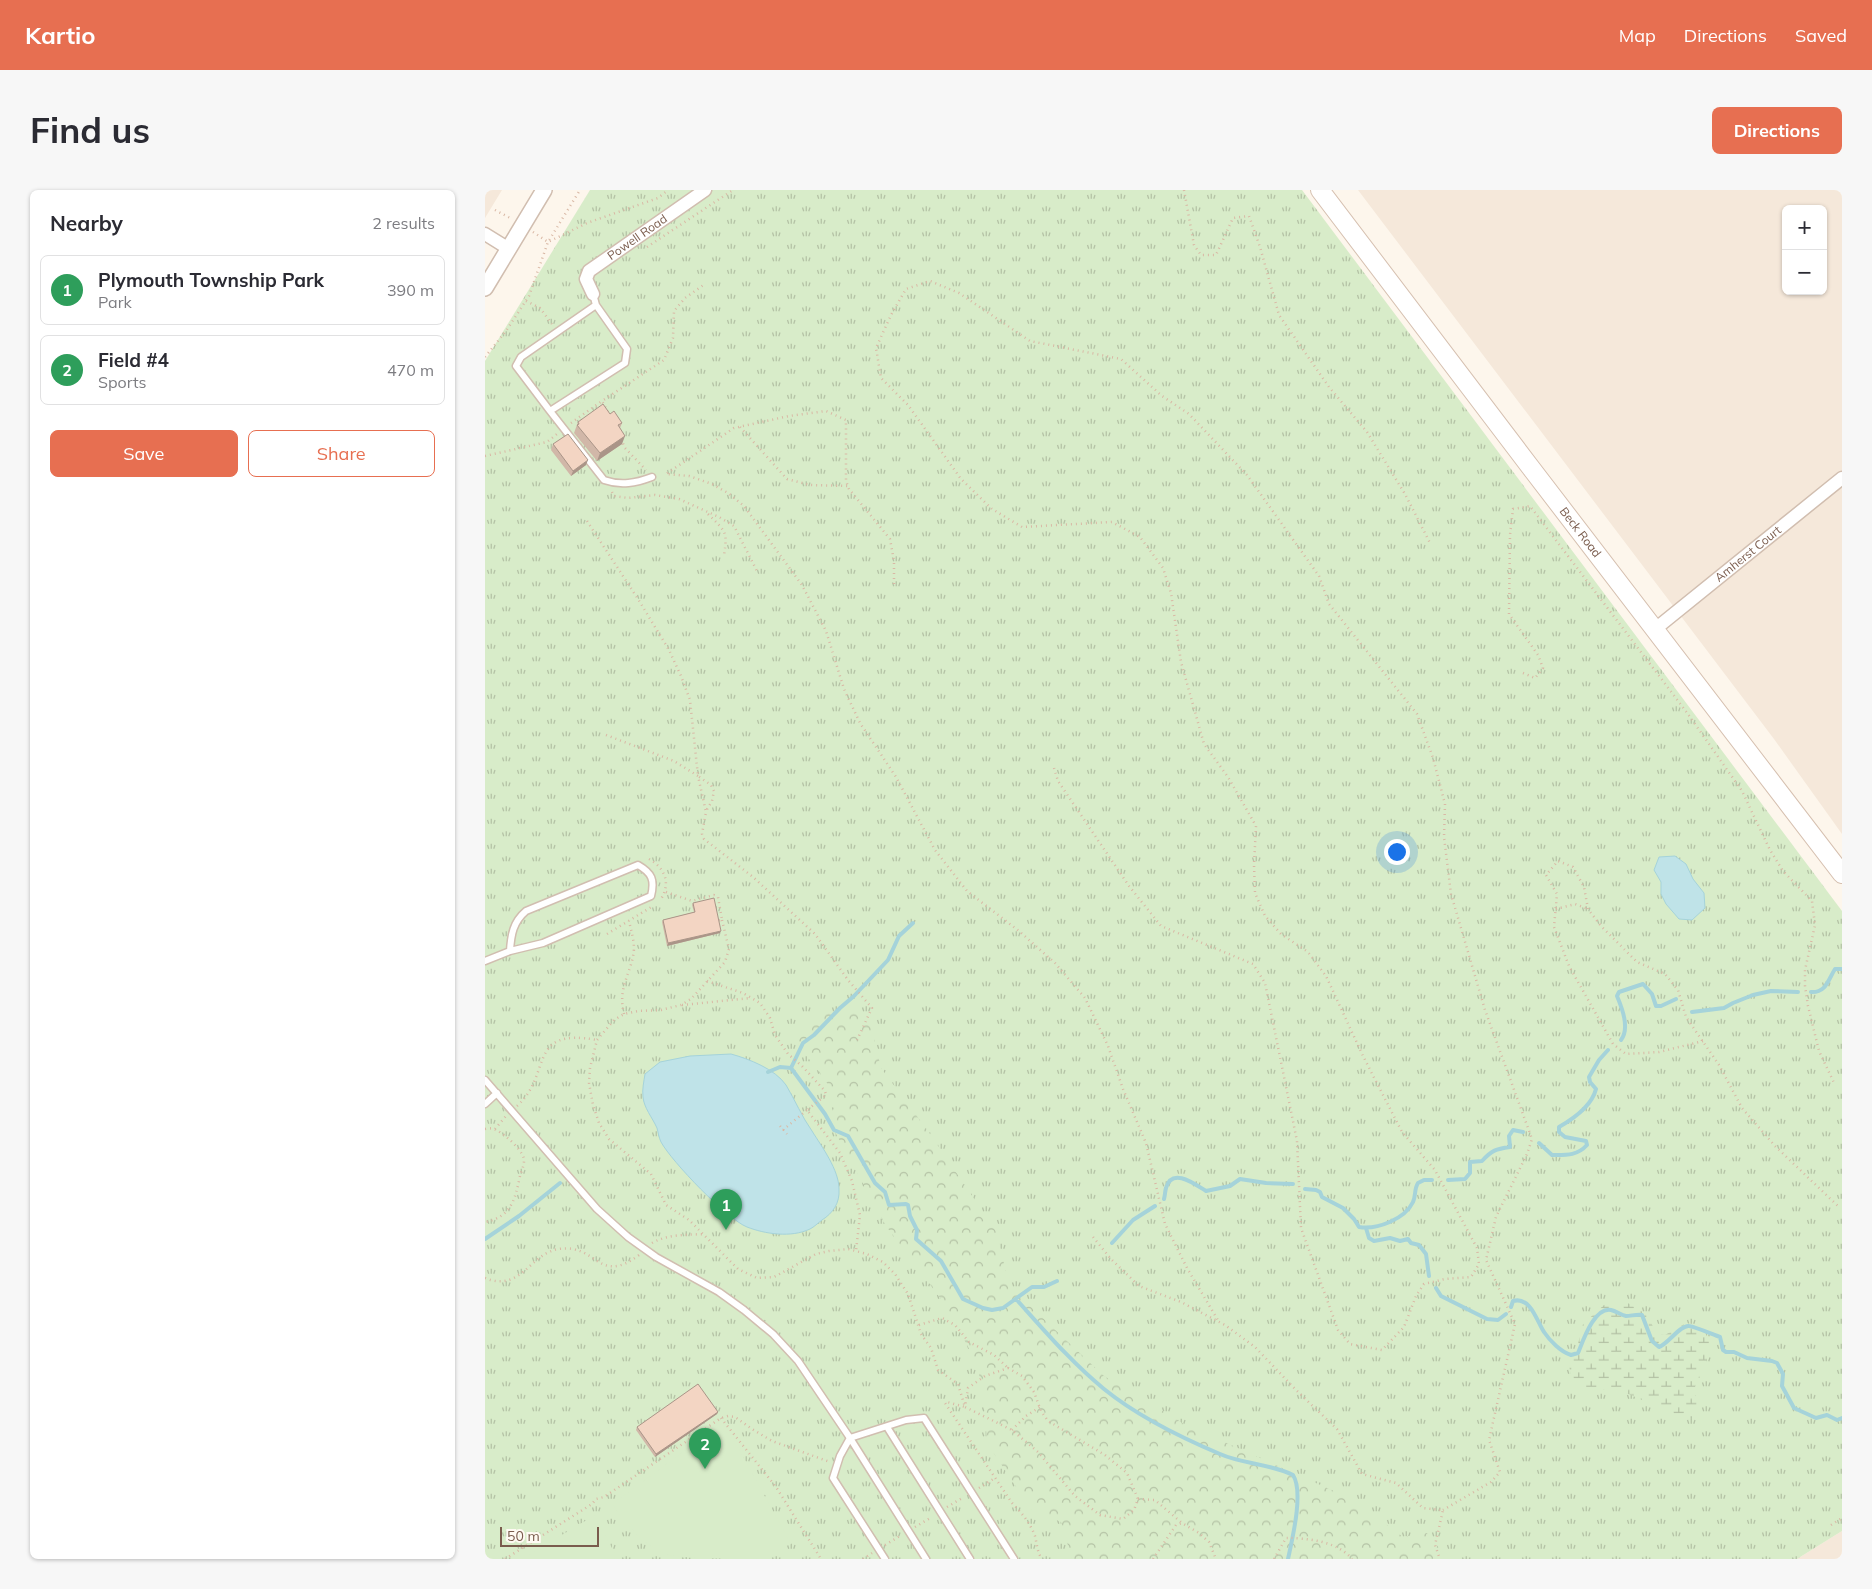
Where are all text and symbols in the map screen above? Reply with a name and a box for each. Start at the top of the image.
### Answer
text: Kartio [25,20,96,50]
text: Map [1619,24,1656,47]
text: Directions [1684,24,1767,47]
text: Saved [1795,24,1847,47]
button: Directions [1712,107,1842,154]
text: Find us [30,108,150,152]
map controls [1782,205,1827,295]
button: + [1782,205,1827,250]
text: Nearby [50,210,123,236]
street label: Powell Road [604,211,670,263]
text: 2 results [372,213,435,233]
button: − [1782,250,1827,295]
text: Plymouth Township Park [98,268,324,292]
text: 1 [62,280,72,300]
text: 390 m [387,280,434,300]
text: Park [98,292,132,312]
text: Field #4 [98,348,169,372]
text: 2 [62,360,72,380]
text: 470 m [387,360,434,380]
text: Sports [98,372,146,392]
button: Save [50,430,238,477]
button: Share [248,430,435,477]
street label: Beck Road [1557,504,1605,560]
street label: Amherst Court [1712,522,1784,585]
your location [1384,839,1410,865]
pin: 1 [710,1189,742,1230]
pin: 2 [689,1428,721,1469]
scale bar [500,1524,599,1547]
text: 50 m [507,1527,540,1545]

